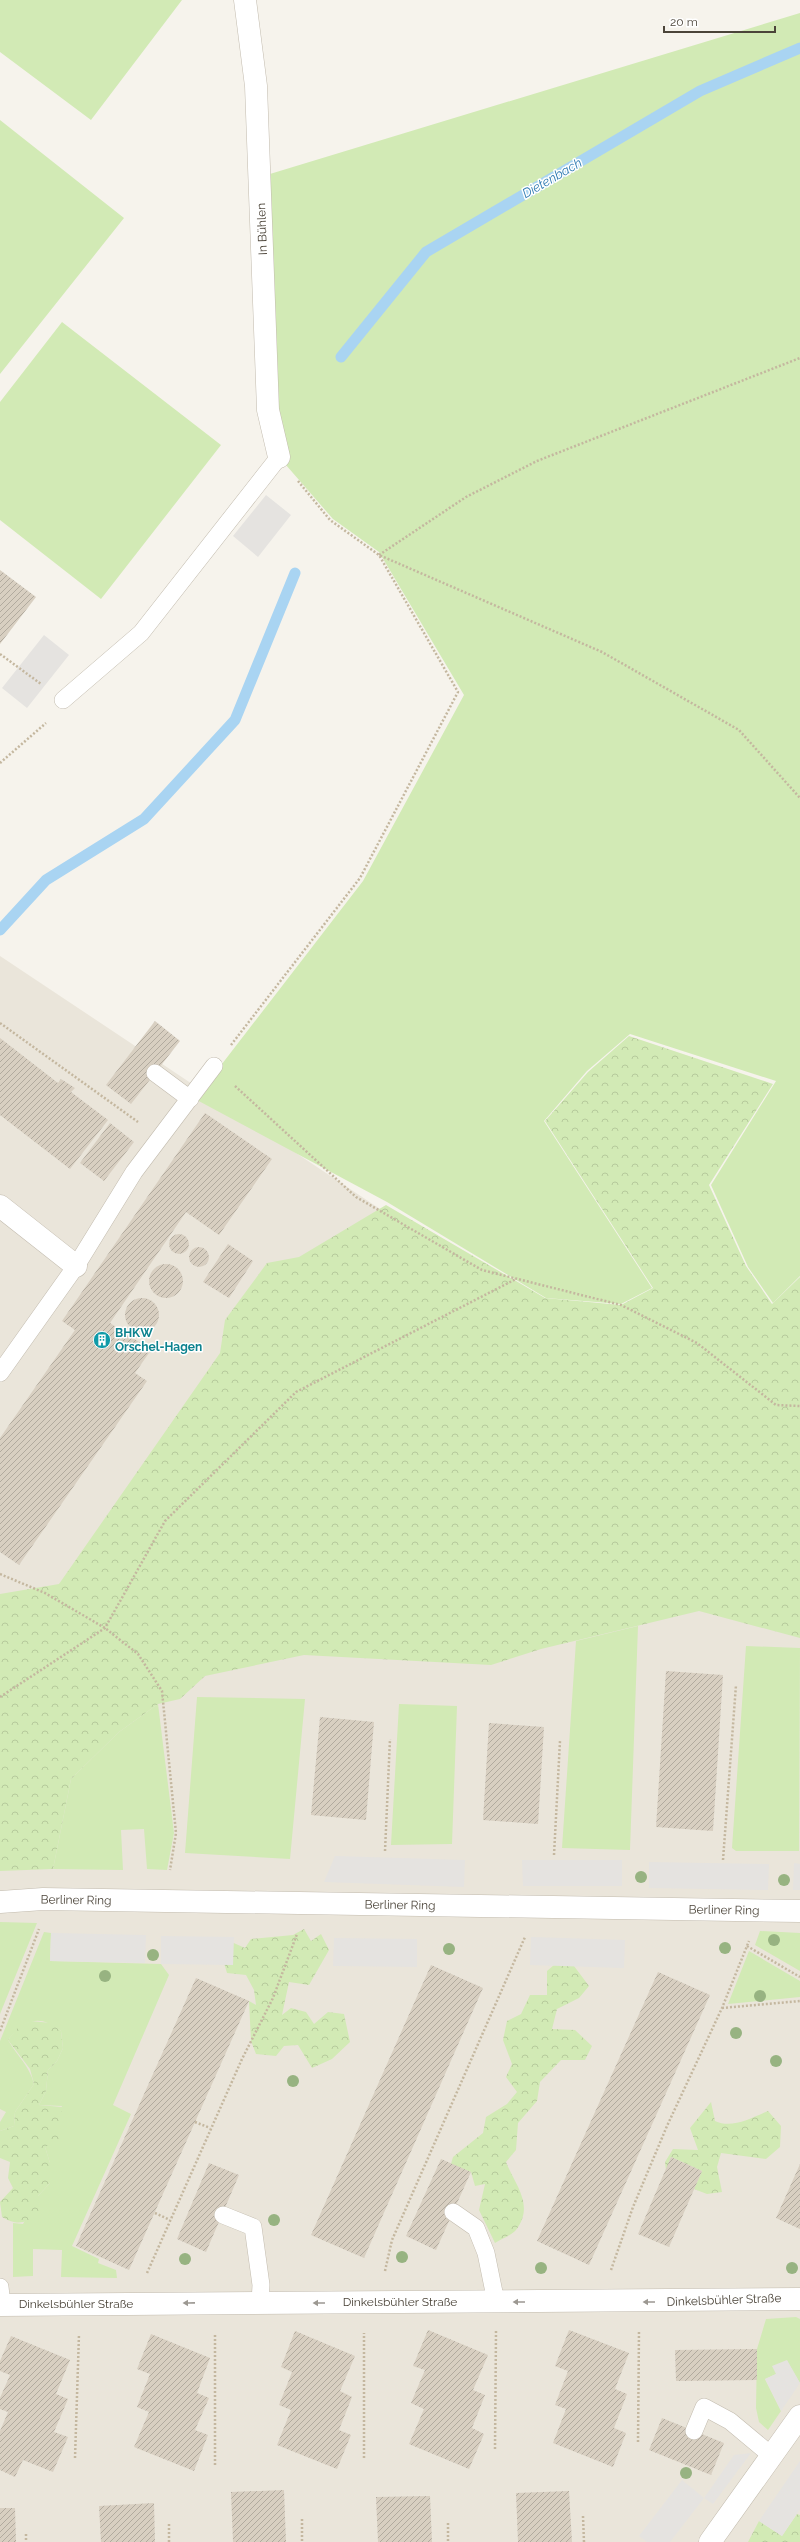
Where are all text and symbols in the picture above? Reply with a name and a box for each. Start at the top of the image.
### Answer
scale bar [664,8,775,34]
text: 20 m [670,15,698,29]
water label: Dietenbach [519,155,585,201]
street label: In Bühlen [254,203,270,255]
place label: BHKW Orschel-Hagen [115,1326,202,1354]
building icon: BHKW Orschel-Hagen [92,1330,112,1350]
street label: Berliner Ring [40,1892,112,1908]
street label: Berliner Ring [364,1897,436,1913]
street label: Berliner Ring [688,1902,760,1918]
street label: Dinkelsbühler Straße [666,2291,782,2309]
street label: Dinkelsbühler Straße [343,2295,457,2309]
street label: Dinkelsbühler Straße [19,2297,133,2311]
one-way arrow [512,2299,525,2305]
one-way arrow [642,2299,655,2305]
one-way arrow [183,2300,195,2307]
one-way arrow [312,2300,325,2306]

